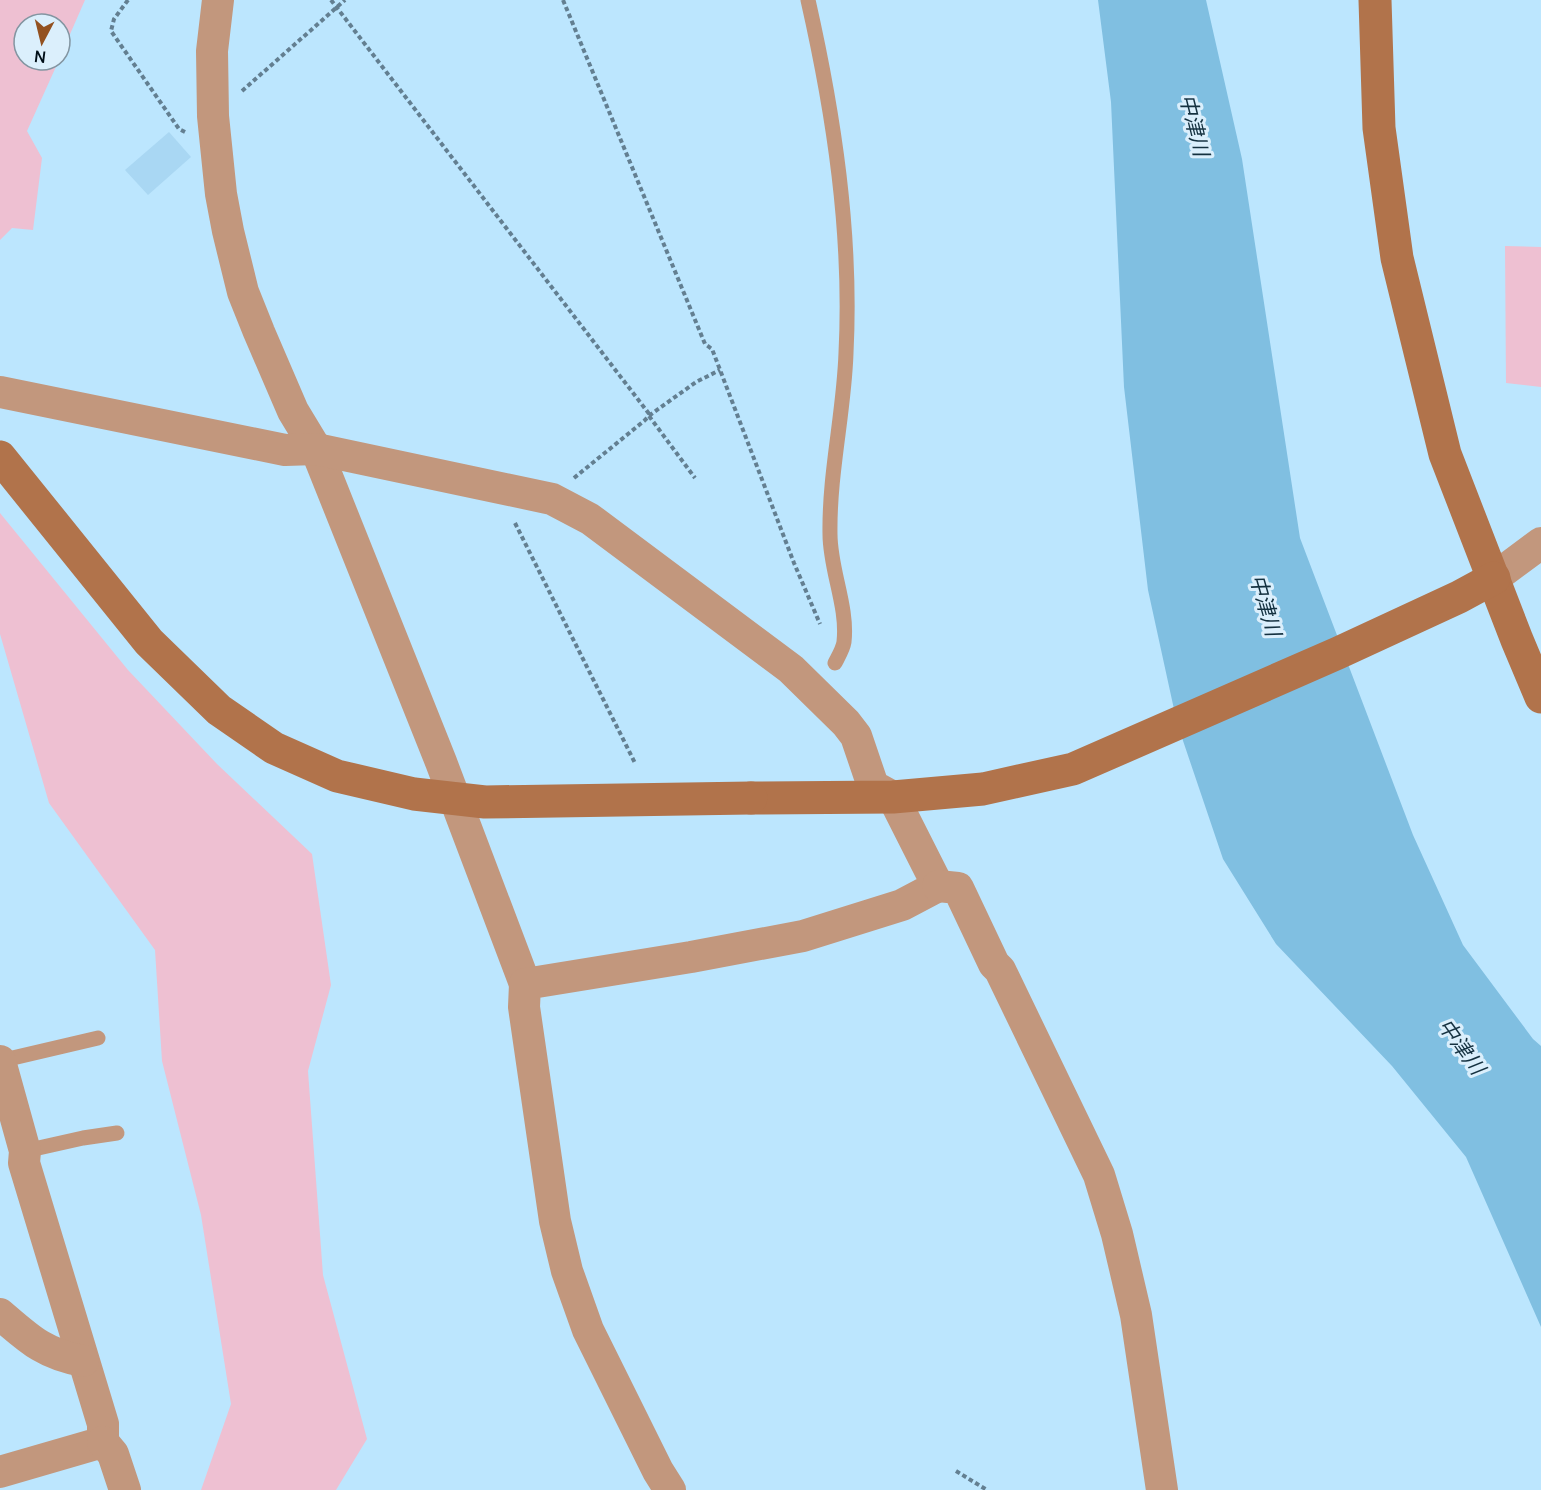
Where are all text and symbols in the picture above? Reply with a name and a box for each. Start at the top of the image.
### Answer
north arrow [12,12,72,72]
text: N [33,45,47,69]
water label: 中津川 [1174,91,1217,161]
water label: 中津川 [1244,571,1289,641]
water label: 中津川 [1432,1012,1493,1081]

